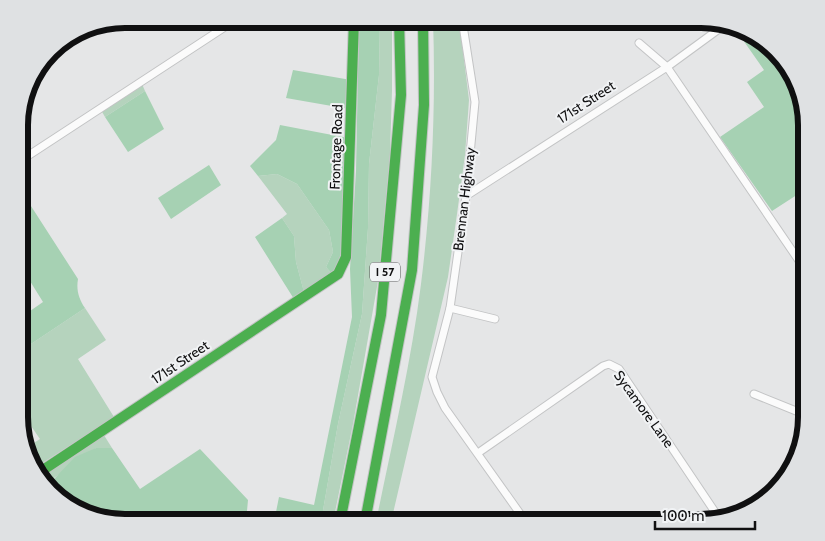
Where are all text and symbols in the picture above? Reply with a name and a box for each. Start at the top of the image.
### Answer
street label: 171st Street [553,76,619,127]
street label: Frontage Road [326,104,346,190]
street label: Brennan Highway [449,146,479,252]
road number: I 57 [370,262,400,282]
street label: 171st Street [148,336,213,388]
street label: Sycamore Lane [610,367,678,451]
scale bar [655,498,755,530]
text: 100 m [662,507,704,525]

